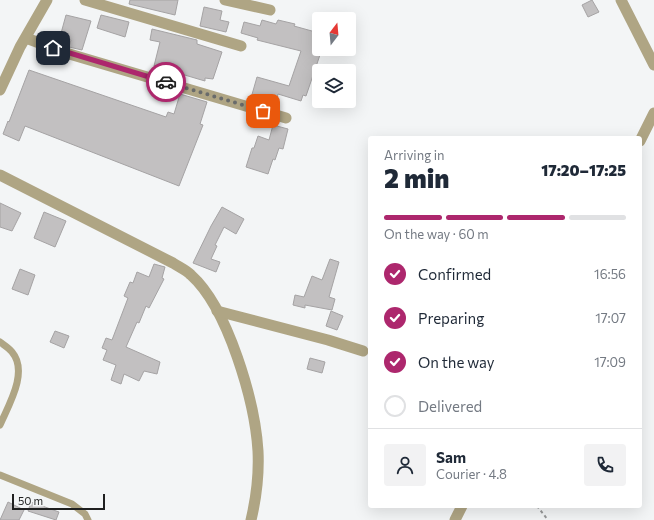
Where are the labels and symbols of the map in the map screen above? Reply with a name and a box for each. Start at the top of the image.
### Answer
north arrow [312,12,356,56]
pin [36,31,70,65]
courier [146,62,186,102]
pin [246,94,280,128]
scale bar [12,492,105,511]

